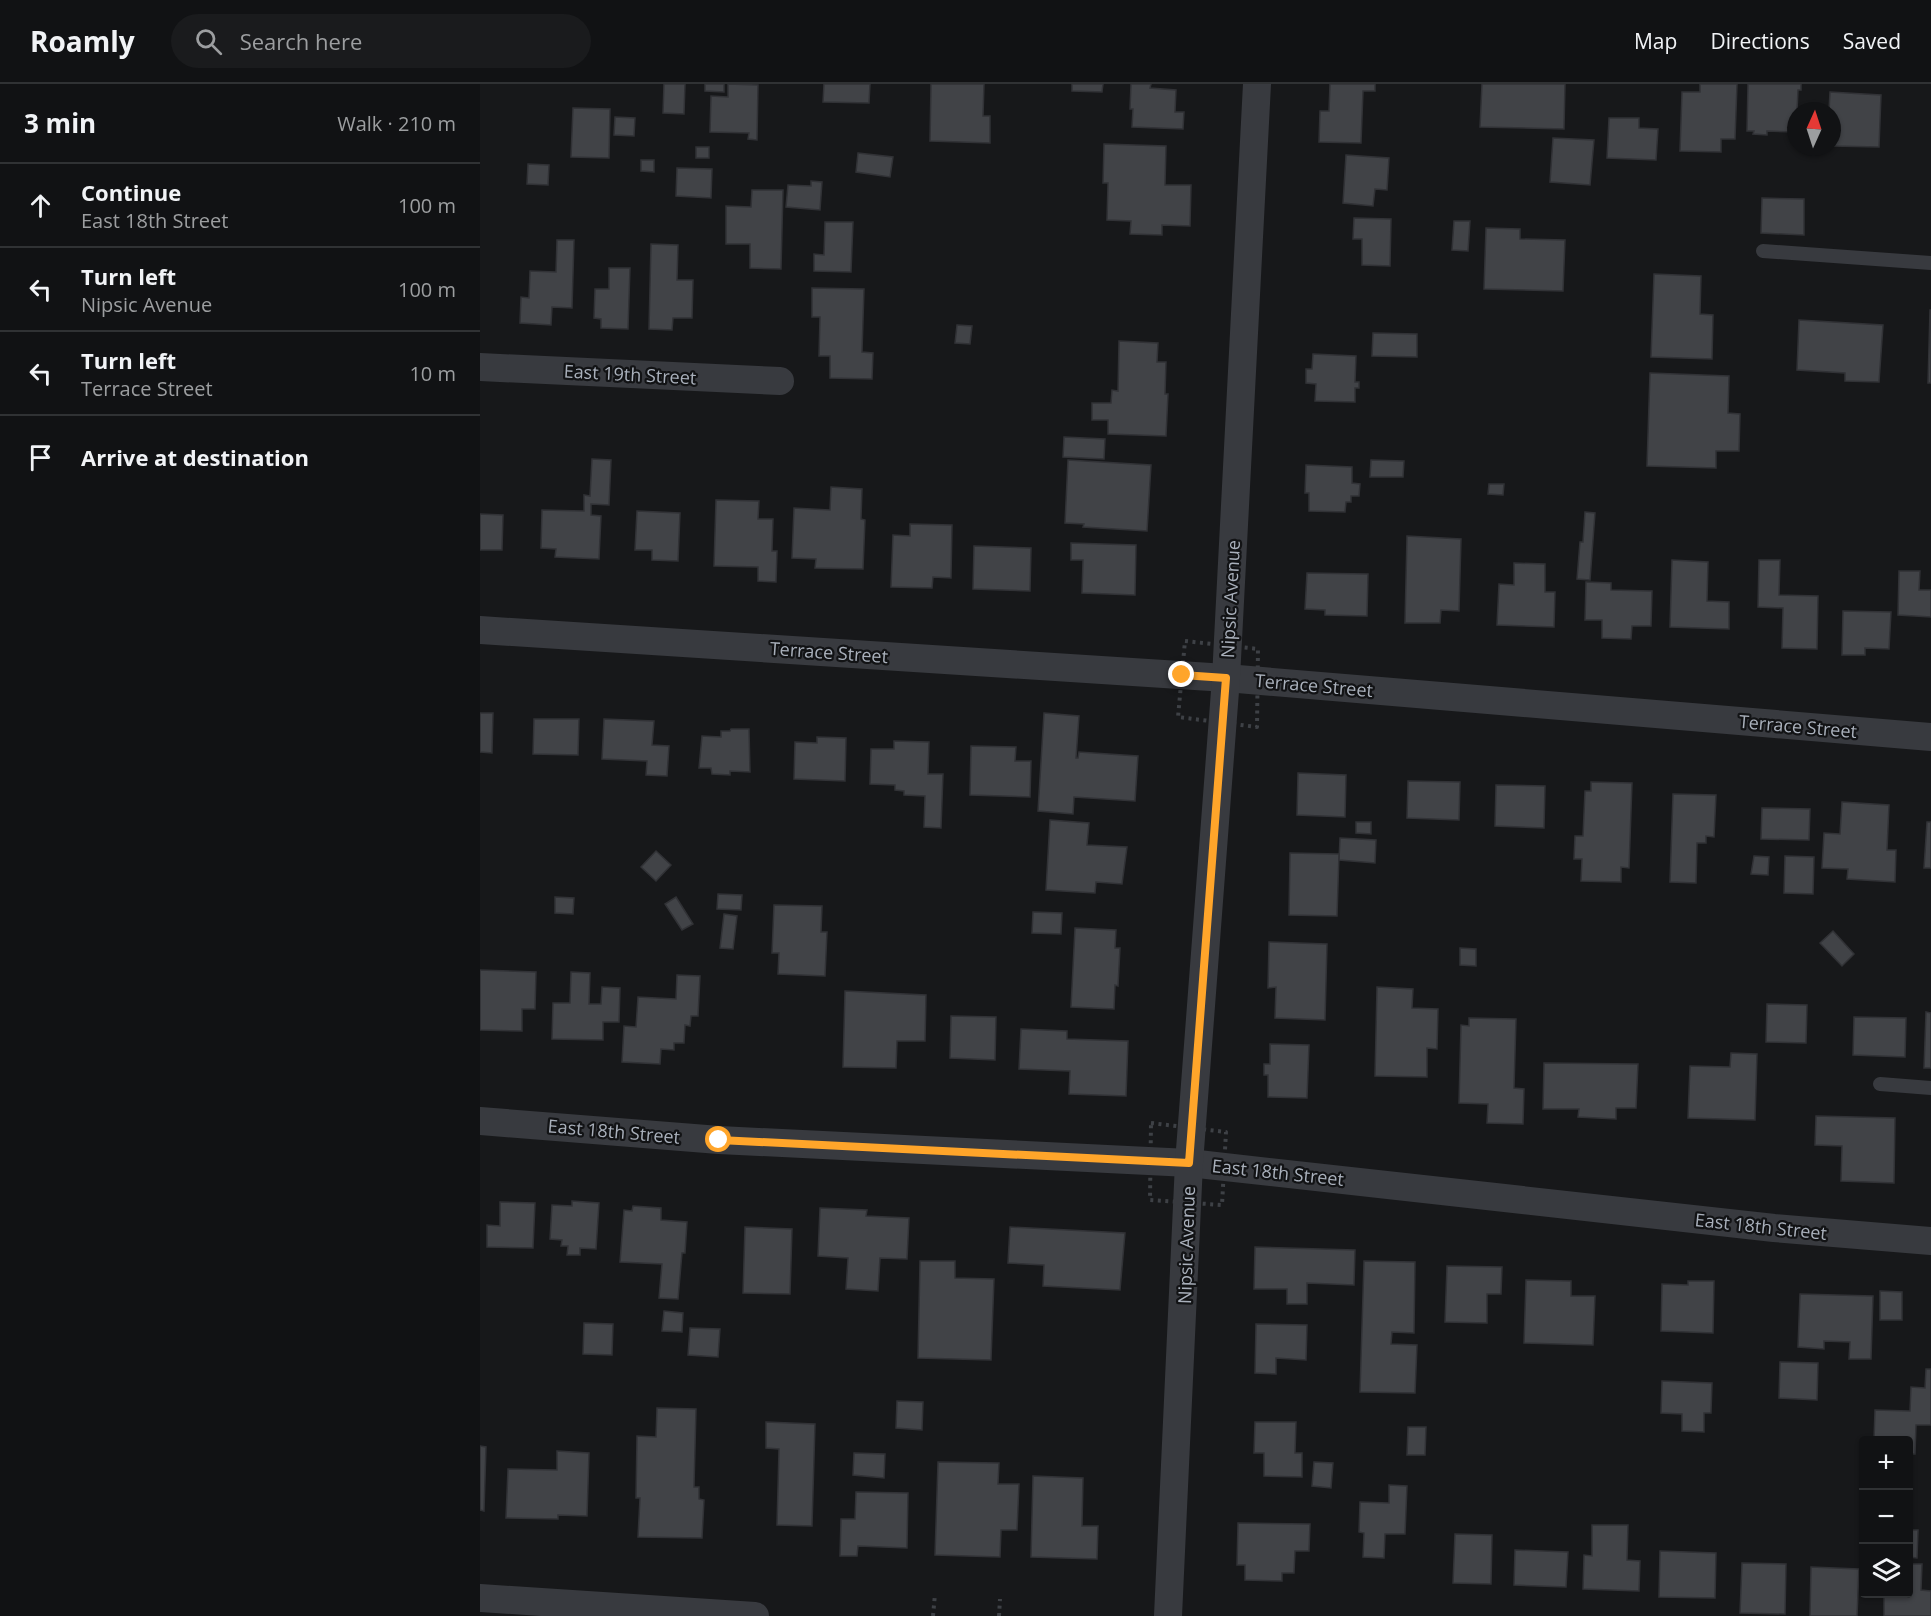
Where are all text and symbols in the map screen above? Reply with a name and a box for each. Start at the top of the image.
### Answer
search box [171,14,591,68]
text: Roamly [30,22,135,60]
icon: search [192,25,225,58]
text: Search here [240,26,362,56]
text: Map [1634,27,1677,55]
text: Directions [1710,27,1810,55]
text: Saved [1843,27,1901,55]
north arrow [1787,102,1841,156]
text: 3 min [24,105,96,141]
text: Walk · 210 m [337,110,456,137]
text: Continue [81,177,181,207]
icon: ahead [24,189,57,222]
text: 100 m [398,192,456,219]
text: East 18th Street [81,207,228,234]
text: Turn left [81,261,176,291]
icon: left [24,273,57,306]
text: 100 m [398,276,456,303]
text: Nipsic Avenue [81,291,212,318]
text: Turn left [81,345,176,375]
icon: left [24,357,57,390]
street label: East 19th Street [563,359,697,389]
text: 10 m [409,360,456,387]
text: Terrace Street [81,375,213,402]
icon: arrive [24,441,57,474]
text: Arrive at destination [81,442,309,472]
street label: Nipsic Avenue [1215,539,1245,659]
street label: Terrace Street [769,636,889,668]
route end [1168,661,1194,687]
street label: Terrace Street [1254,668,1374,702]
street label: Terrace Street [1738,709,1858,743]
street label: East 18th Street [547,1113,681,1149]
route start [705,1126,731,1152]
street label: East 18th Street [1211,1153,1345,1191]
street label: Nipsic Avenue [1172,1186,1200,1304]
street label: East 18th Street [1694,1207,1828,1245]
map controls [1859,1436,1913,1598]
button: + [1859,1436,1913,1490]
button: − [1859,1490,1913,1544]
button: layers [1859,1544,1913,1598]

